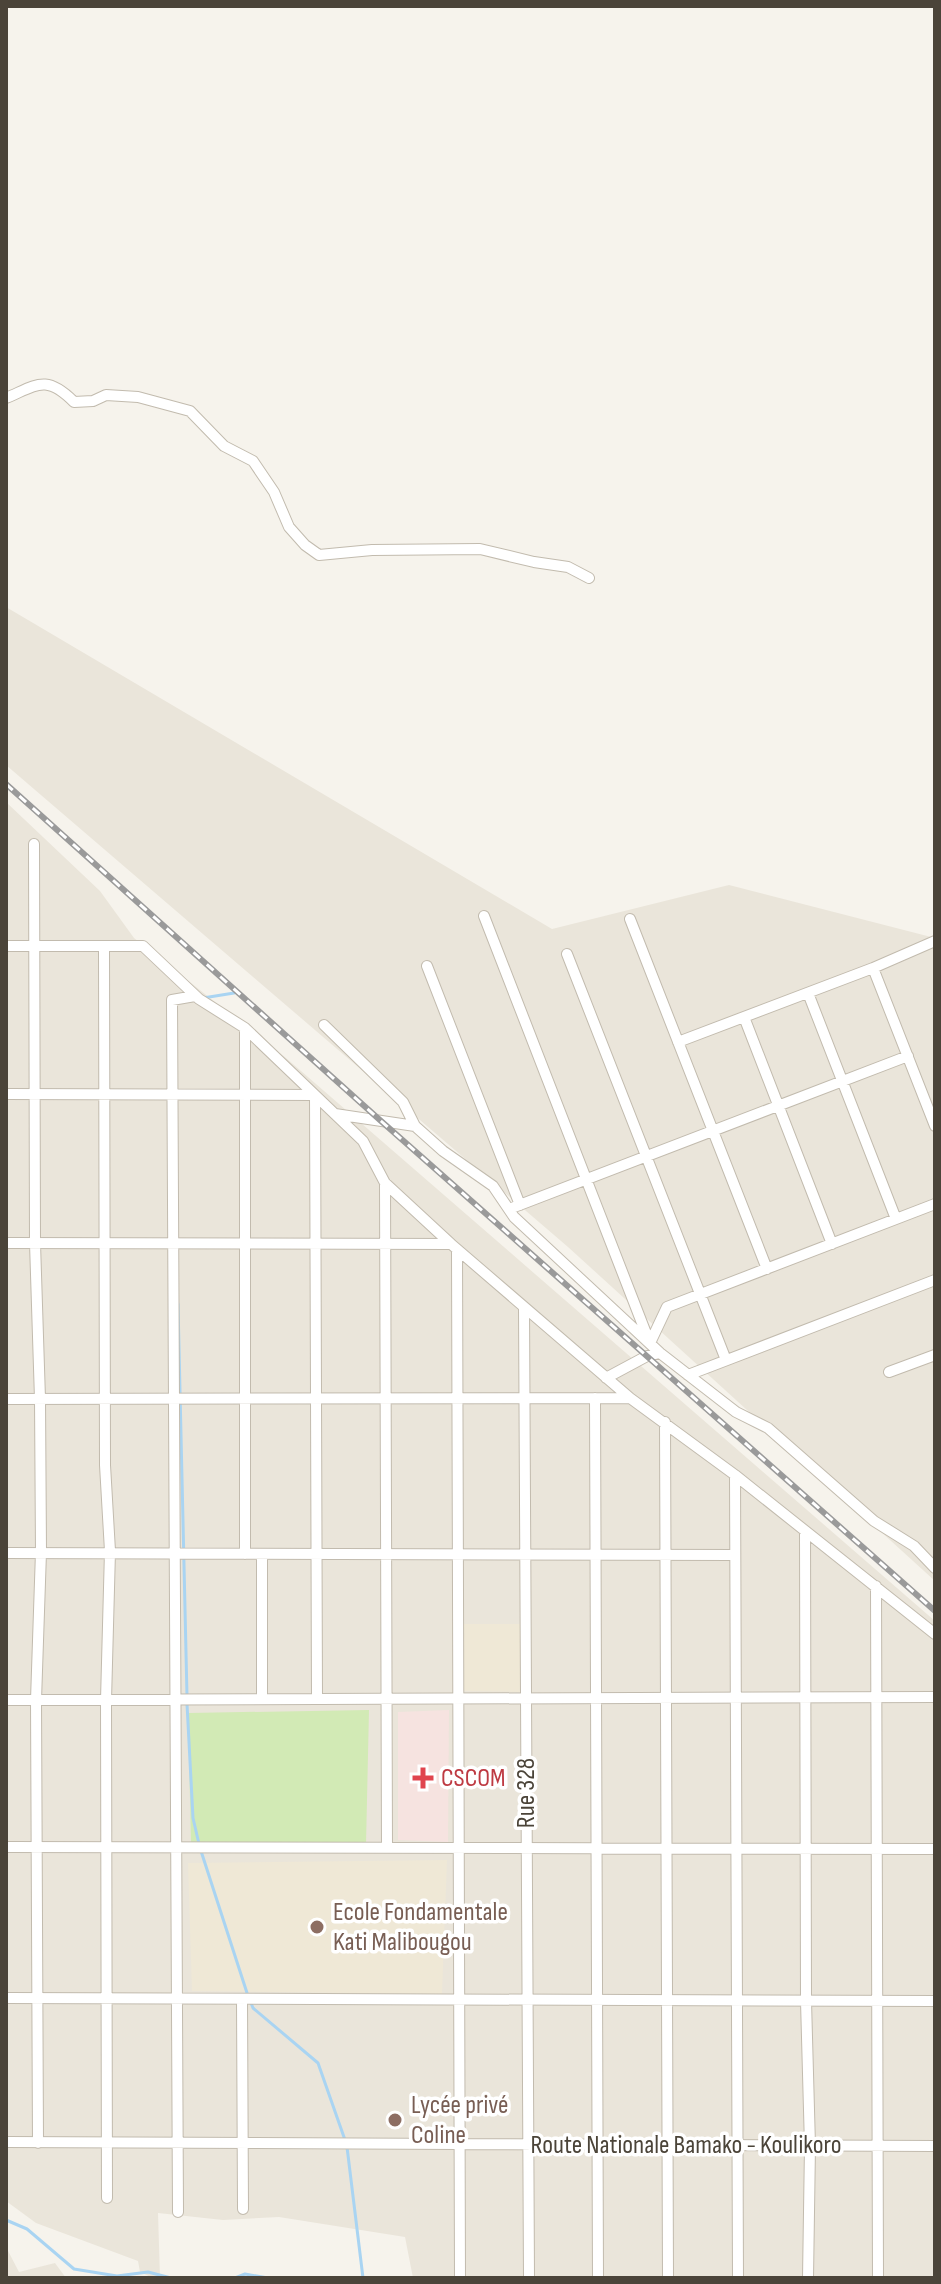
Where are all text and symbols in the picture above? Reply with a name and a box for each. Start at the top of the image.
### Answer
street label: Rue 328 [511,1758,542,1828]
place label: CSCOM [441,1763,505,1794]
marker: CSCOM [412,1767,434,1789]
place label: Ecole Fondamentale Kati Malibougou [333,1897,508,1958]
marker: Ecole Fondamentale Kati Malibougou [308,1918,326,1936]
place label: Lycée privé Coline [411,2090,509,2151]
marker: Lycée privé Coline [386,2111,404,2129]
street label: Route Nationale Bamako - Koulikoro [531,2130,841,2161]

